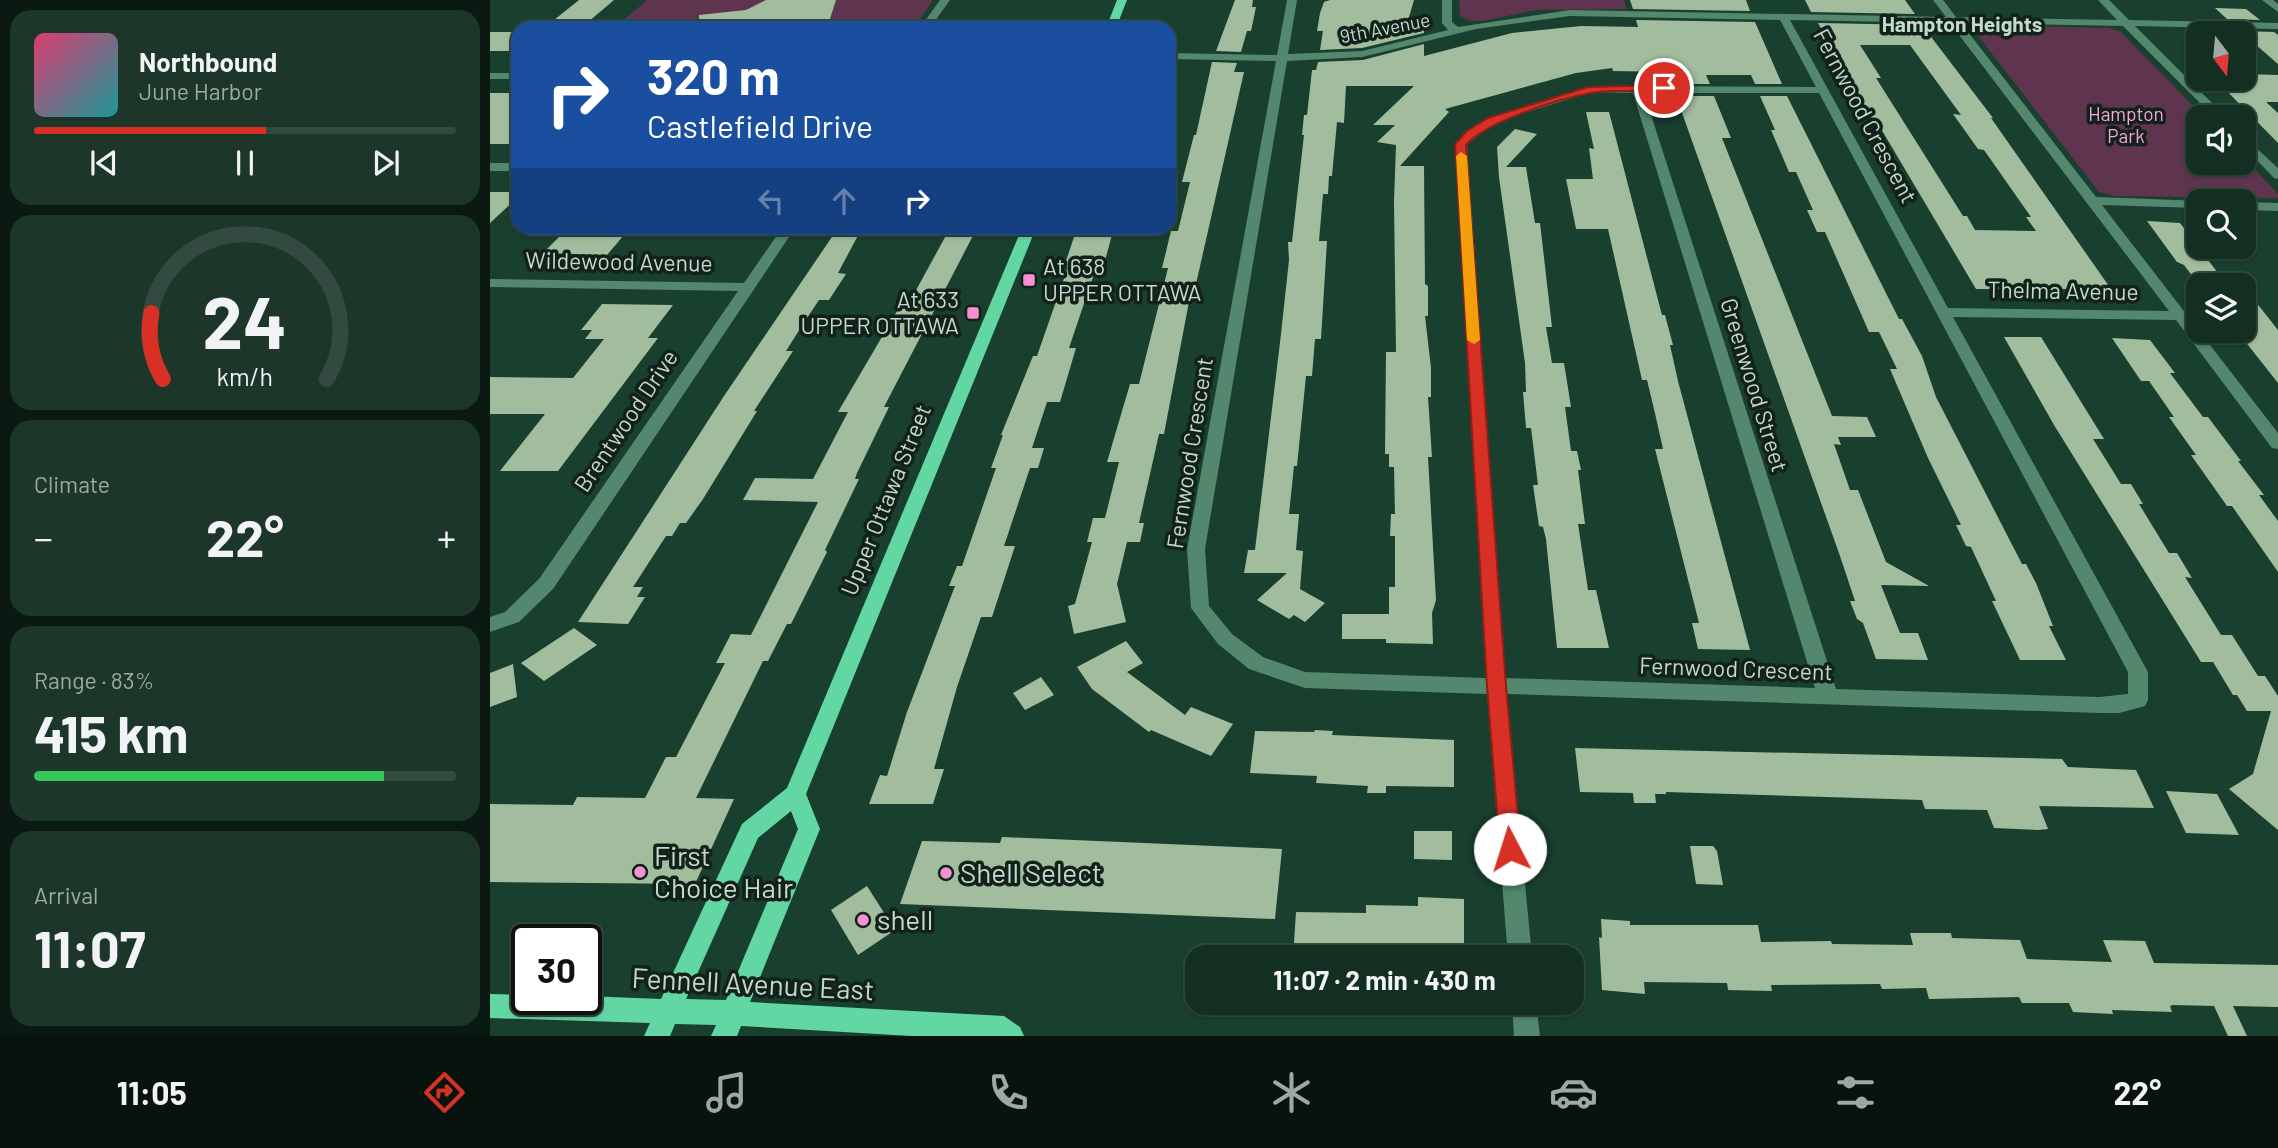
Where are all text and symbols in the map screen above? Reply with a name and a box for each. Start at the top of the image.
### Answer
street label: 9th Avenue [1338,8,1432,48]
district label: Hampton Heights [1882,11,2042,36]
north arrow [2186,21,2256,91]
map controls [2186,21,2256,343]
street label: Fernwood Crescent [1808,23,1924,208]
text: Northbound [139,46,277,77]
text: 320 m [647,46,780,105]
icon: right [532,49,623,140]
pin [1634,58,1694,118]
icon: arrive [1645,69,1683,107]
text: June Harbor [139,77,262,105]
park label: Hampton Park [2088,102,2164,147]
button: sound [2186,105,2256,175]
text: Castlefield Drive [647,106,873,144]
icon: previous [85,144,123,182]
icon: pause [226,144,264,182]
icon: next [367,144,405,182]
icon: left [752,182,790,220]
icon: ahead [825,182,863,220]
icon: right [898,182,936,220]
button: search [2186,189,2256,259]
street label: Wildewood Avenue [525,245,713,277]
place label: At 638 UPPER OTTAWA [1043,252,1202,306]
marker: At 638 UPPER OTTAWA [1021,272,1037,288]
button: layers [2186,273,2256,343]
street label: Thelma Avenue [1987,275,2139,305]
text: 24 [203,276,287,364]
place label: At 633 UPPER OTTAWA [800,285,959,339]
street label: Greenwood Street [1715,294,1795,475]
marker: At 633 UPPER OTTAWA [965,305,981,321]
street label: Brentwood Drive [567,344,683,497]
street label: Fernwood Crescent [1160,355,1218,551]
text: km/h [217,361,273,391]
street label: Upper Ottawa Street [834,400,936,599]
text: Climate [34,470,110,498]
text: 22° [206,505,284,567]
text: − [34,514,53,560]
text: + [437,514,456,560]
street label: Fernwood Crescent [1639,651,1833,685]
text: Range · 83% [34,666,154,694]
text: 415 km [34,701,188,763]
position arrow [1473,812,1547,886]
place label: First Choice Hair [654,838,793,904]
place label: Shell Select [960,855,1102,889]
marker: First Choice Hair [632,864,648,880]
marker: Shell Select [938,865,954,881]
text: Arrival [34,881,98,909]
place label: shell [877,902,933,936]
marker: shell [855,912,871,928]
text: 11:07 [34,916,146,978]
speed limit sign: 30 [511,924,602,1015]
street label: Fennell Avenue East [631,960,875,1006]
text: 11:07 · 2 min · 430 m [1273,964,1496,995]
icon: directions [420,1068,469,1117]
icon: music [702,1068,751,1117]
icon: phone [984,1068,1033,1117]
icon: climate [1267,1068,1316,1117]
icon: car [1549,1068,1598,1117]
icon: filters [1831,1068,1880,1117]
text: 11:05 [117,1073,187,1111]
text: 22° [2113,1073,2161,1111]

